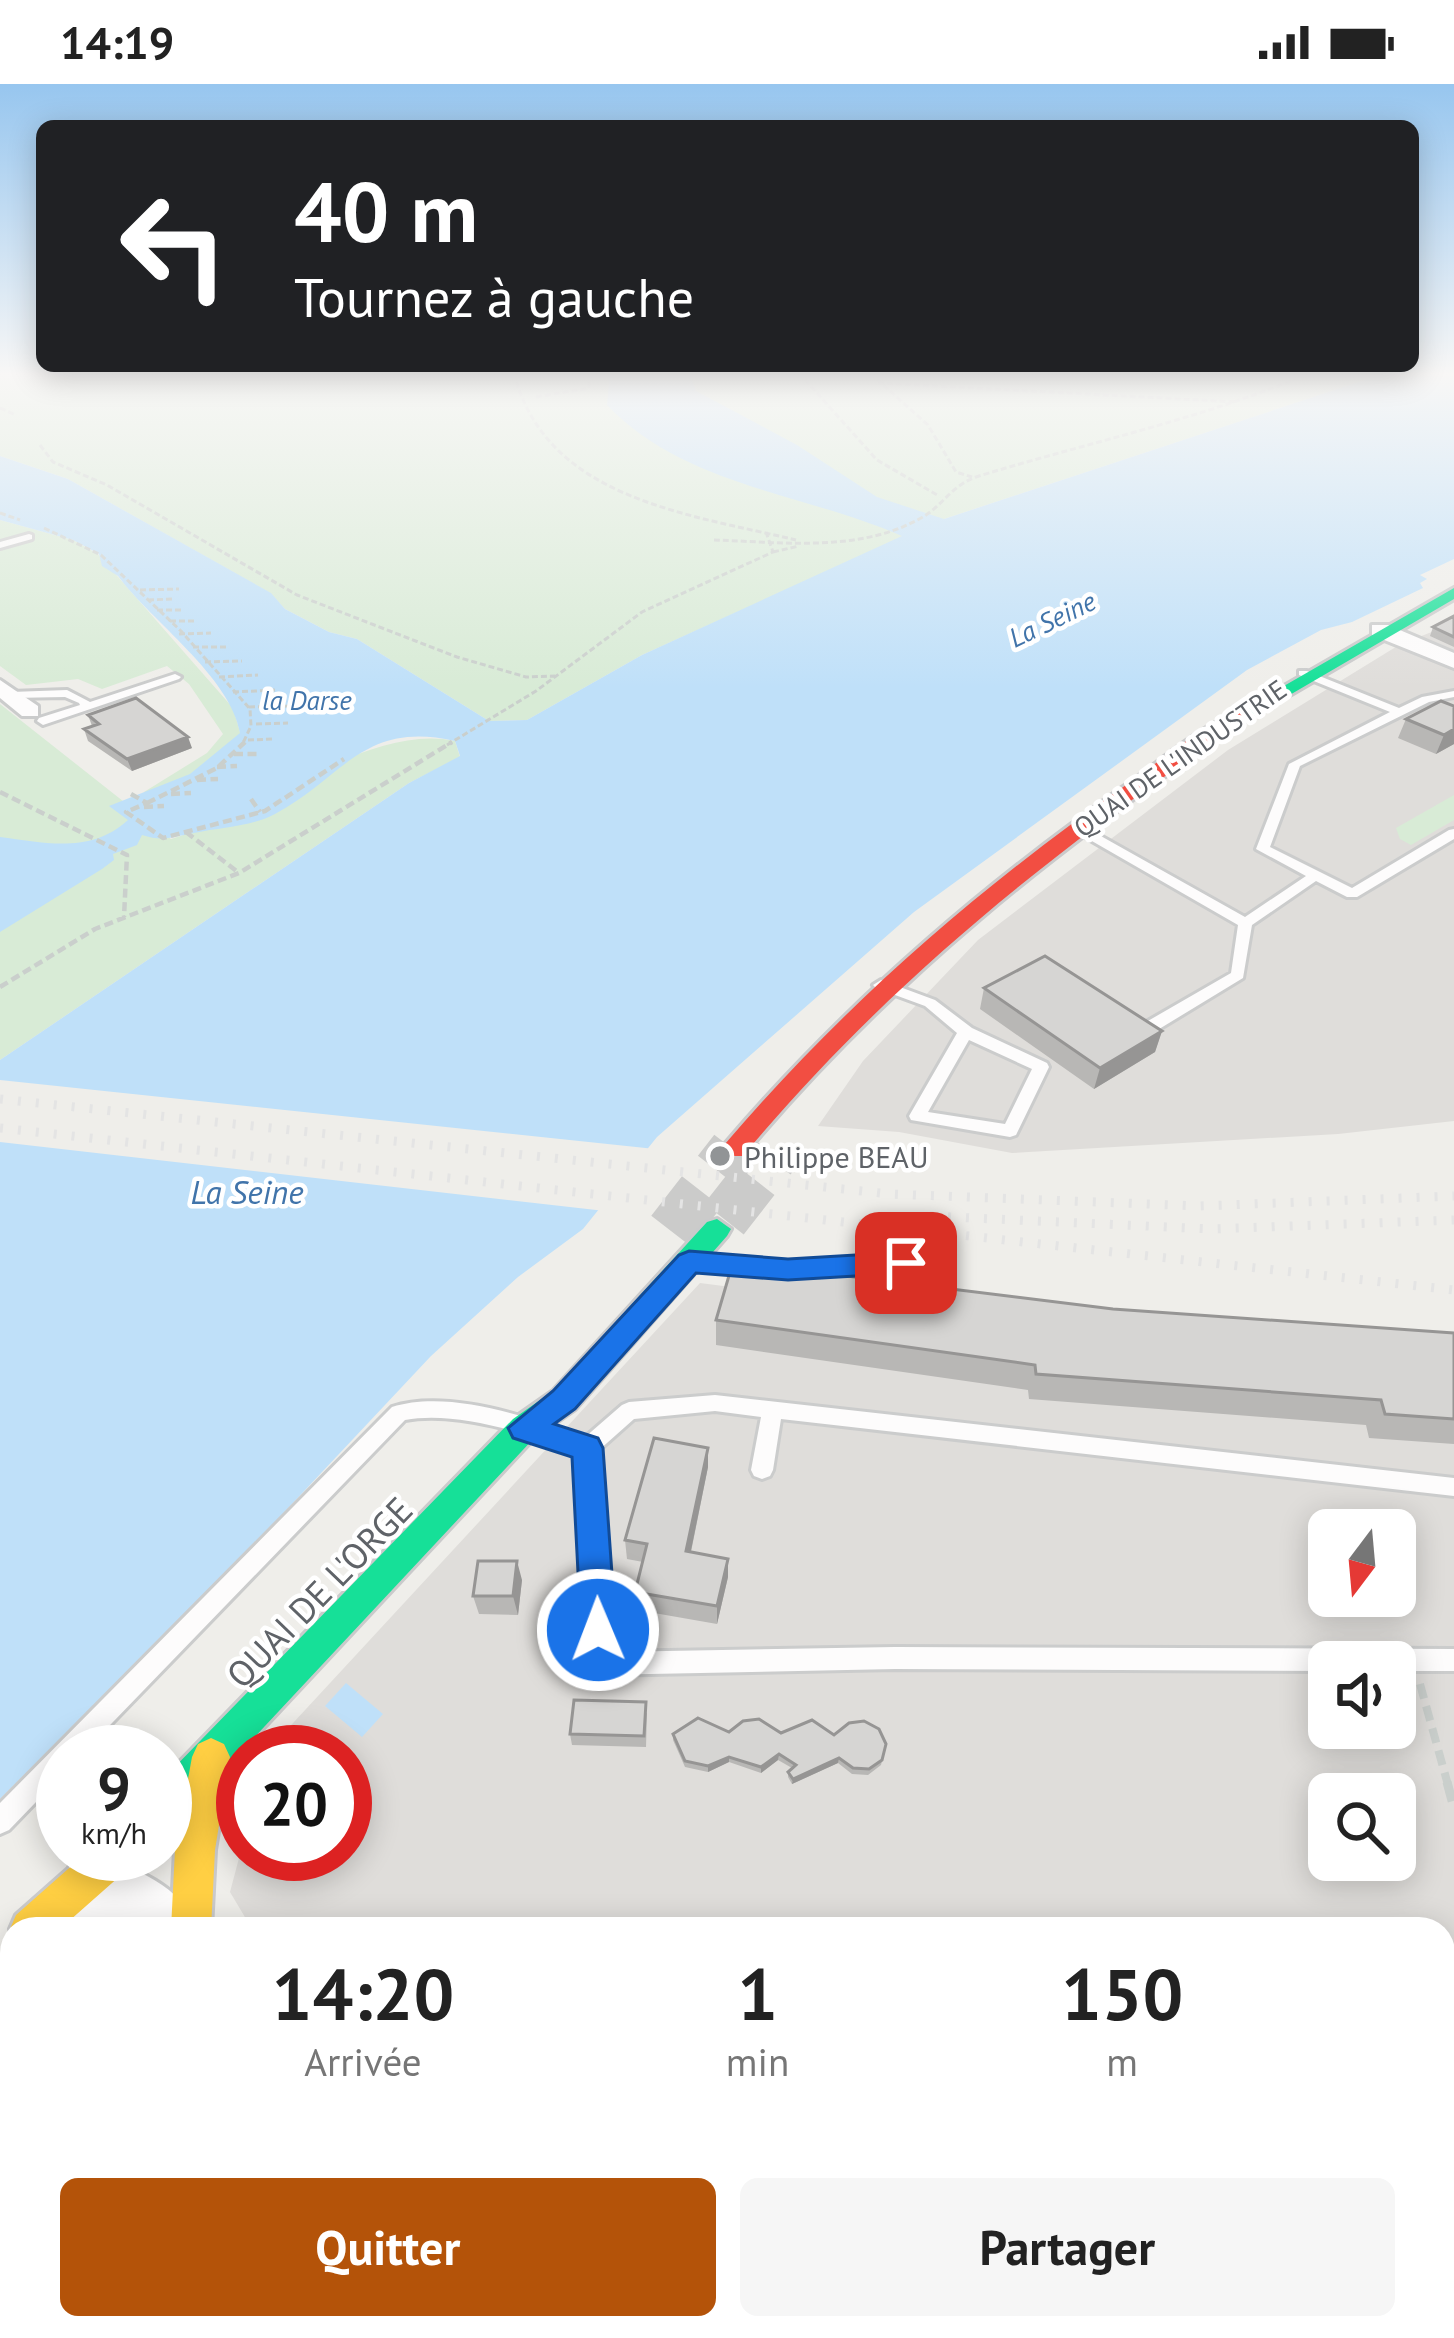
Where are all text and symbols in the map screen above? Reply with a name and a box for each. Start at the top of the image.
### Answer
text: 14:19 [60,13,174,71]
text: 40 m [294,156,478,265]
icon: left [96,168,252,324]
text: Tournez à gauche [294,262,694,332]
water label: La Seine [1003,583,1101,655]
street label: QUAI DE L'INDUSTRIE [1067,672,1293,844]
water label: la Darse [262,683,352,717]
place label: Philippe BEAU [744,1137,928,1176]
marker: Philippe BEAU [707,1143,733,1169]
water label: La Seine [191,1170,304,1213]
pin [855,1212,957,1314]
icon: arrive [873,1230,939,1296]
street label: QUAI DE L'ORGE [216,1486,422,1698]
north arrow [1308,1509,1416,1617]
map controls [1308,1509,1416,1881]
position arrow [535,1567,661,1693]
button: sound [1308,1641,1416,1749]
speed limit sign: 20 [216,1725,372,1881]
text: 9 [97,1749,131,1827]
button: search [1308,1773,1416,1881]
text: km/h [81,1813,147,1852]
text: 14:20 [272,1947,454,2040]
text: 1 [737,1947,778,2040]
text: 150 [1061,1947,1183,2040]
text: Arrivée [304,2036,422,2087]
text: min [726,2036,789,2087]
text: m [1106,2036,1138,2087]
button: Quitter [60,2178,716,2316]
button: Partager [740,2178,1395,2316]

